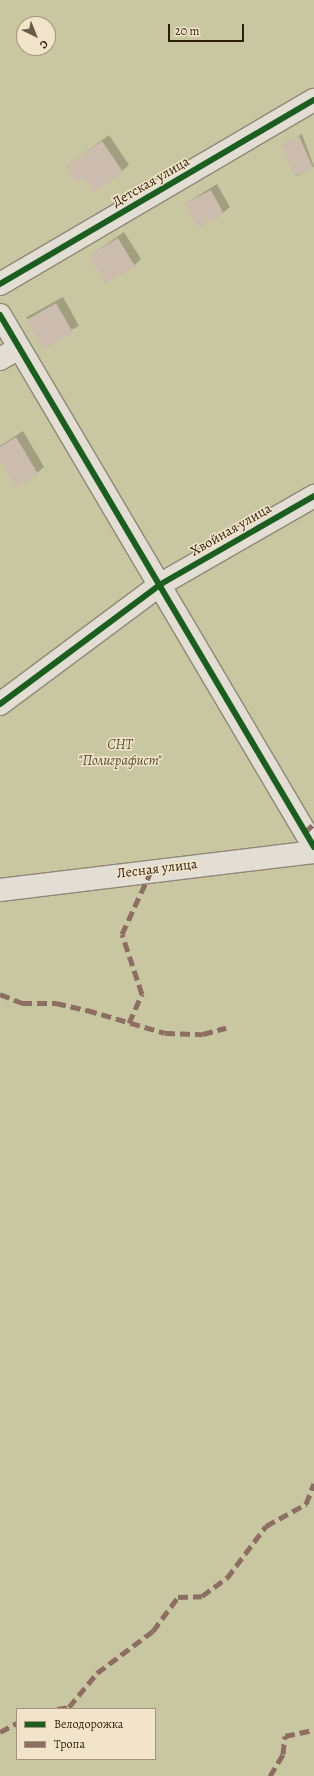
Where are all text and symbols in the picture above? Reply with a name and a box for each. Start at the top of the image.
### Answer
north arrow [16,16,56,56]
scale bar [170,16,246,42]
text: 20 m [175,23,199,39]
text: С [36,37,51,52]
street label: Детская улица [109,153,193,211]
street label: Хвойная улица [187,500,275,560]
park label: СНТ "Полиграфист" [78,737,162,770]
street label: Лесная улица [116,856,198,882]
legend [16,1708,156,1760]
text: Велодорожка [54,1716,123,1732]
text: Тропа [54,1736,85,1752]

